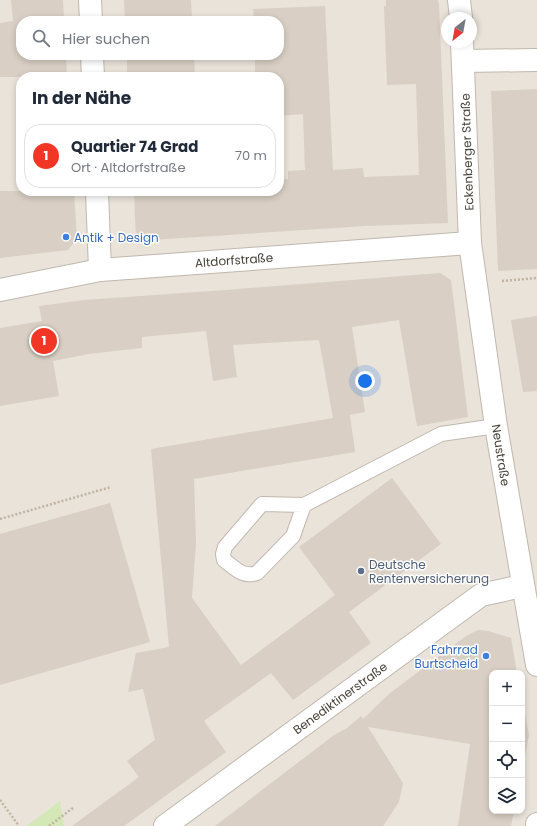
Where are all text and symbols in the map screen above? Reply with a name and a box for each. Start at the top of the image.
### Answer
north arrow [441,12,477,48]
search box [16,16,284,60]
icon: search [30,27,52,49]
text: Hier suchen [62,28,150,49]
text: In der Nähe [32,86,131,110]
street label: Eckenberger Straße [456,93,478,211]
text: Quartier 74 Grad [71,136,198,157]
text: 1 [44,146,48,165]
text: 70 m [235,146,267,165]
text: Ort · Altdorfstraße [71,158,186,177]
place label: Antik + Design [74,229,159,246]
marker: Antik + Design [61,232,71,242]
street label: Altdorfstraße [194,249,274,271]
pin: 1 [31,326,57,356]
your location [355,371,375,391]
street label: Neustraße [488,423,514,487]
place label: Deutsche Rentenversicherung [369,556,489,587]
marker: Deutsche Rentenversicherung [356,566,366,576]
place label: Fahrrad Burtscheid [414,641,478,672]
marker: Fahrrad Burtscheid [481,651,491,661]
street label: Benediktinerstraße [289,658,391,738]
map controls [489,670,525,814]
button: + [489,670,525,706]
button: − [489,706,525,742]
button: locate [489,742,525,778]
button: layers [489,778,525,814]

